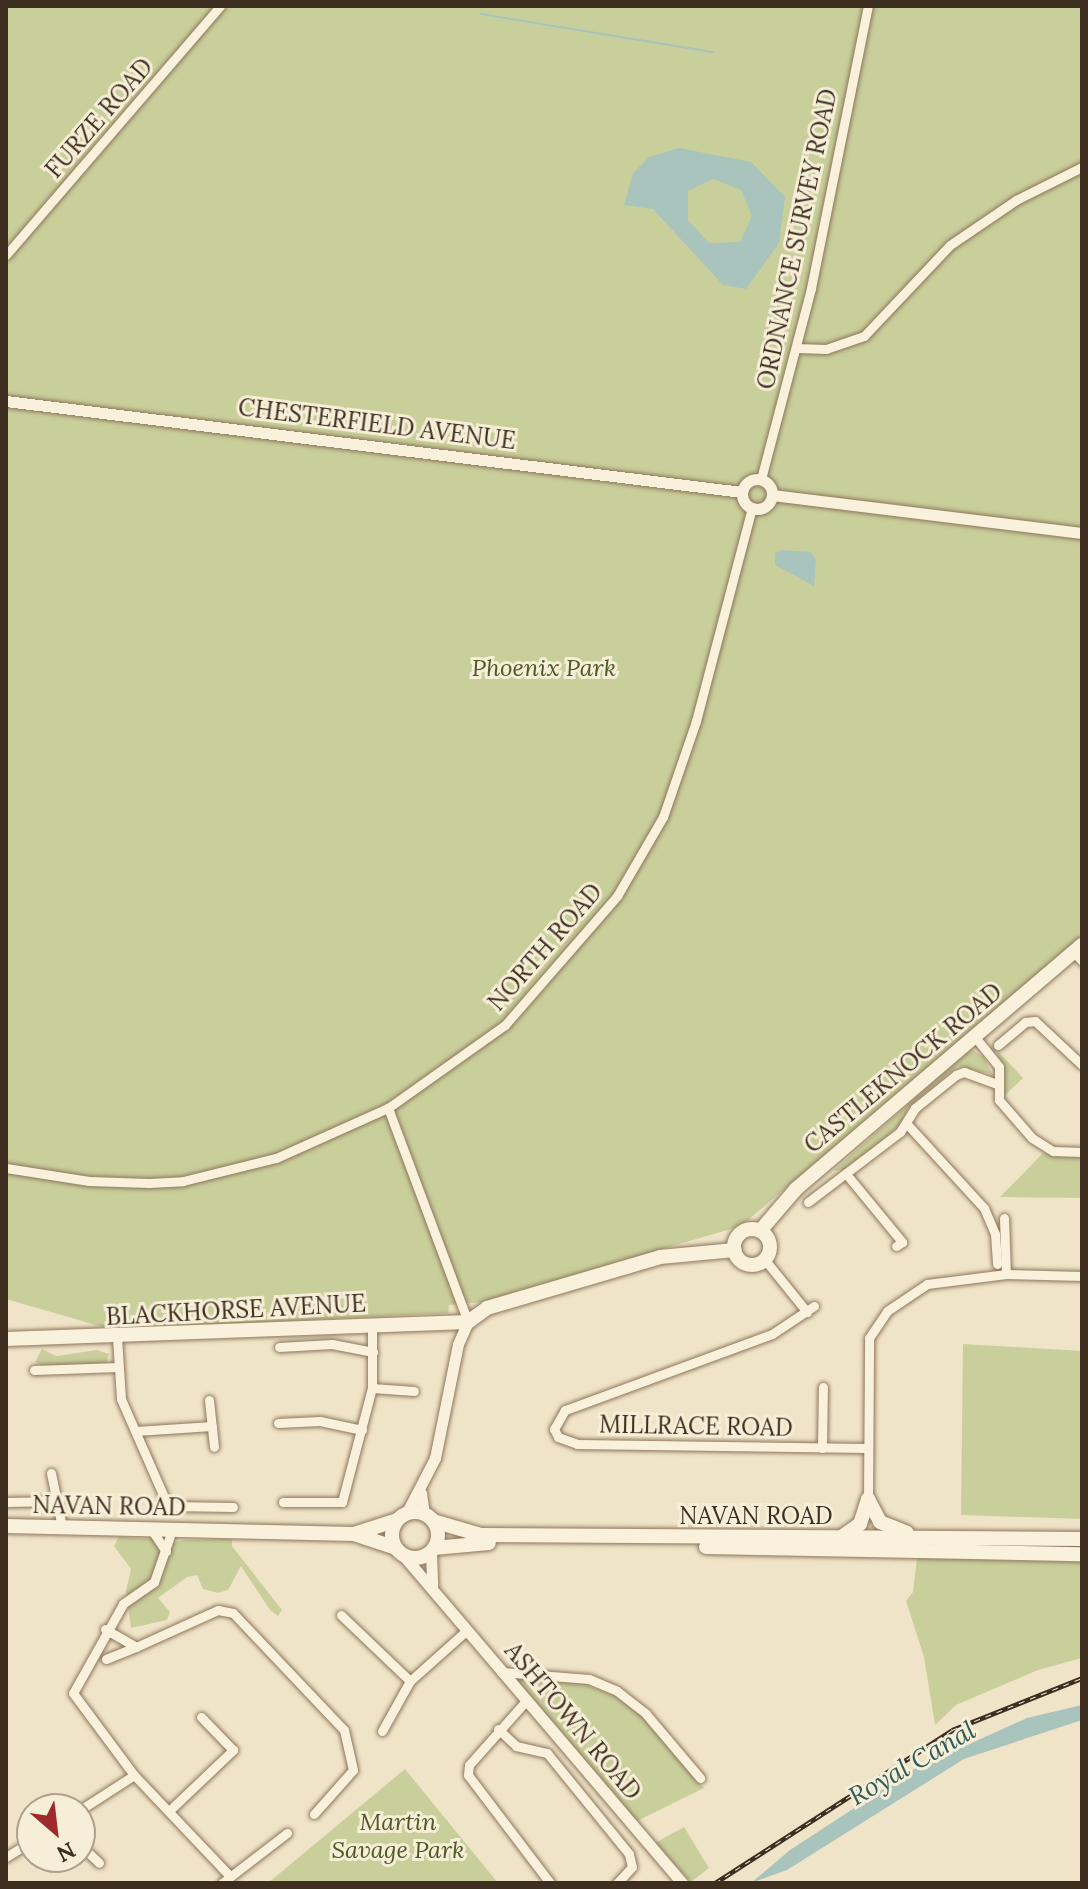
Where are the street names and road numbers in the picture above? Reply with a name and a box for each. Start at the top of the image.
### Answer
street label: FURZE ROAD [39,52,159,184]
street label: ORDNANCE SURVEY ROAD [751,86,843,392]
street label: CHESTERFIELD AVENUE [237,393,517,455]
street label: NORTH ROAD [482,877,608,1017]
street label: CASTLEKNOCK ROAD [798,977,1008,1159]
street label: BLACKHORSE AVENUE [105,1289,367,1331]
street label: MILLRACE ROAD [599,1410,793,1442]
street label: NAVAN ROAD [32,1490,186,1522]
street label: NAVAN ROAD [679,1502,833,1530]
street label: ASHTOWN ROAD [499,1636,647,1806]

